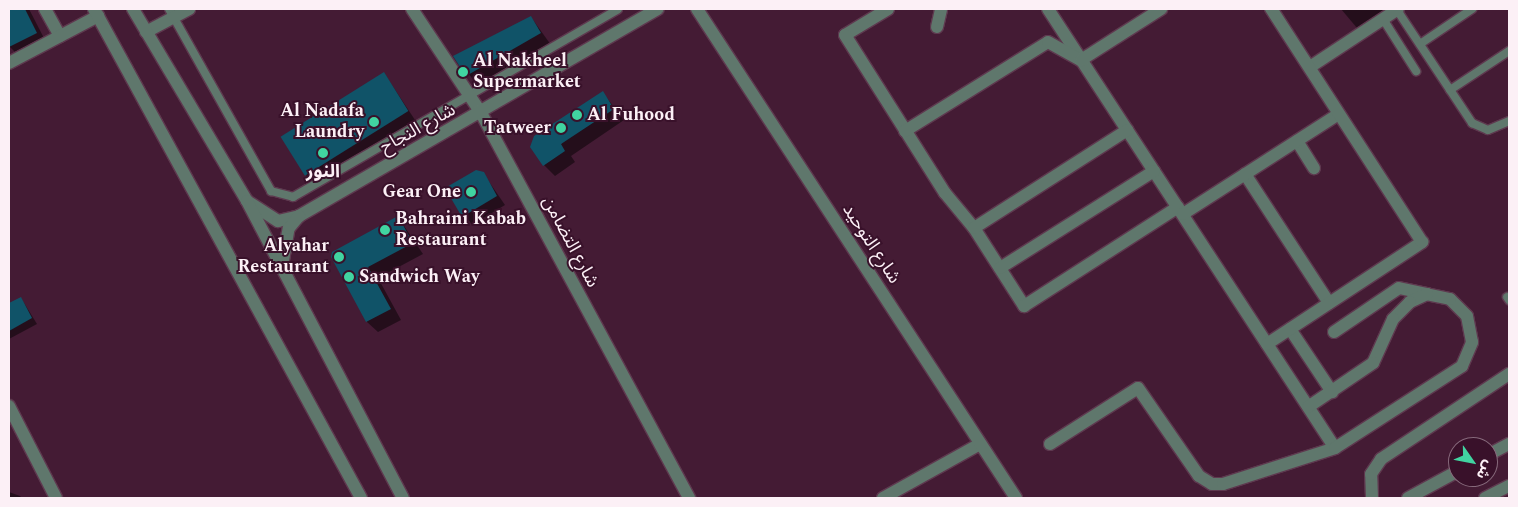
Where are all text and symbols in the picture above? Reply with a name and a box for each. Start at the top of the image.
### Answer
place label: Al Nakheel Supermarket [473,51,581,94]
marker: Al Nakheel Supermarket [457,66,469,78]
street label: شارع النجاح [376,99,460,159]
place label: Al Nadafa Laundry [280,101,364,144]
place label: Al Fuhood [587,104,675,126]
marker: Al Fuhood [571,109,583,121]
marker: Al Nadafa Laundry [368,116,380,128]
place label: Tatweer [484,117,551,139]
marker: Tatweer [555,122,567,134]
marker: النور [317,147,329,159]
place label: النور [306,161,340,183]
place label: Gear One [383,181,461,203]
marker: Gear One [465,186,477,198]
street label: شارع التضامن [537,193,603,291]
street label: شارع التوحيد [837,200,905,288]
place label: Bahraini Kabab Restaurant [395,209,526,252]
marker: Bahraini Kabab Restaurant [379,224,391,236]
place label: Alyahar Restaurant [237,236,329,278]
marker: Alyahar Restaurant [333,251,345,263]
place label: Sandwich Way [359,266,480,288]
marker: Sandwich Way [343,271,355,283]
north arrow [1448,437,1498,487]
text: ش [1471,456,1499,484]

